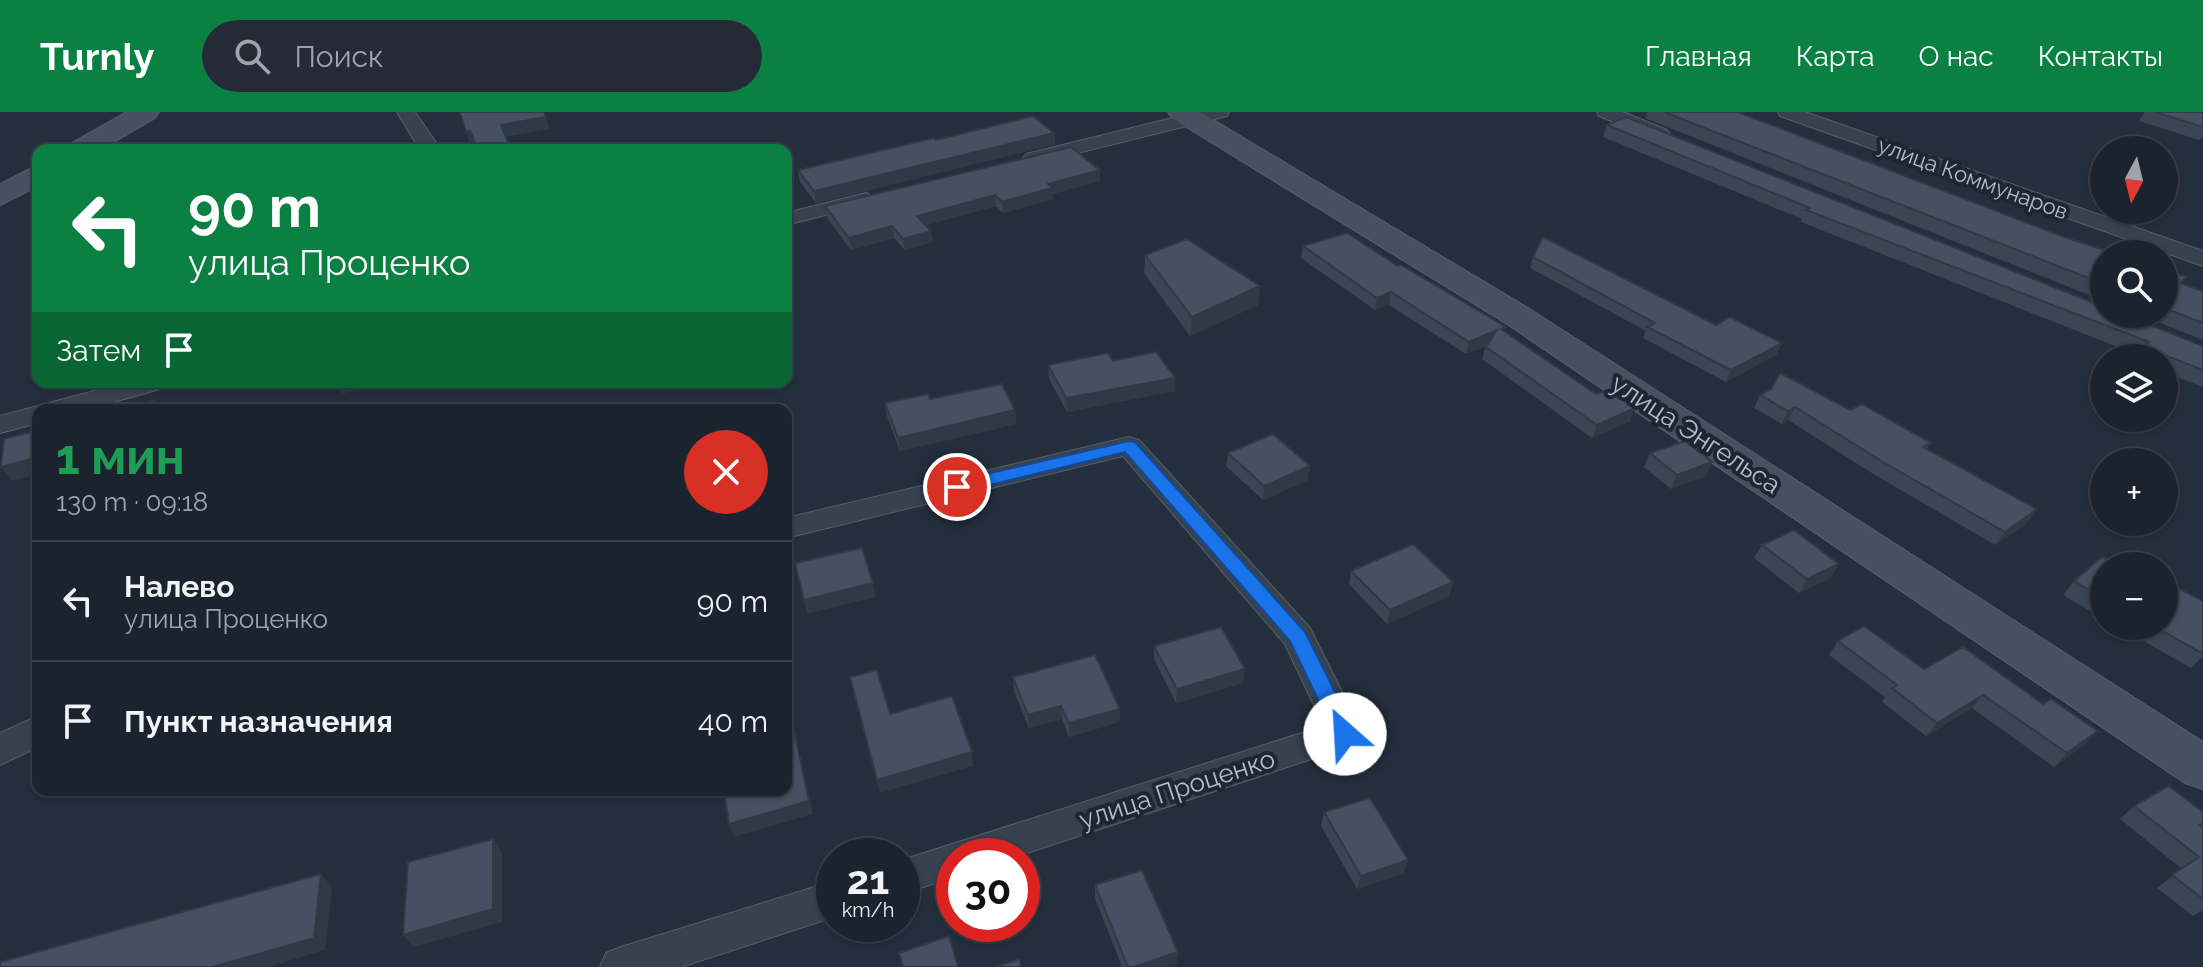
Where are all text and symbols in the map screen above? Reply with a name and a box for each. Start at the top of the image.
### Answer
search box [202,20,762,92]
text: Turnly [40,34,154,79]
icon: search [230,34,274,78]
text: Поиск [294,39,384,74]
text: Главная [1645,40,1752,73]
text: Карта [1796,40,1875,73]
text: О нас [1919,40,1994,73]
text: Контакты [2038,40,2163,73]
street label: улица Коммунаров [1874,132,2072,224]
north arrow [2090,136,2178,224]
map controls [2090,136,2178,640]
text: 90 m [188,174,321,240]
icon: left [56,176,160,280]
button: search [2090,240,2178,328]
text: улица Проценко [188,241,471,283]
icon: arrive [157,328,201,372]
text: Затем [56,333,141,368]
button: layers [2090,344,2178,432]
street label: улица Энгельса [1606,368,1786,500]
text: 1 мин [56,429,185,485]
button: close [684,430,768,514]
button: + [2090,448,2178,536]
pin [923,453,991,521]
icon: arrive [935,465,979,509]
text: 130 m · 09:18 [56,487,208,517]
button: − [2090,552,2178,640]
text: Налево [124,569,234,604]
icon: left [56,579,100,623]
text: 90 m [697,584,768,619]
text: улица Проценко [124,604,328,634]
position arrow [1303,692,1387,776]
icon: arrive [56,699,100,743]
text: Пункт назначения [124,704,393,739]
text: 40 m [698,704,768,739]
street label: улица Проценко [1075,743,1279,835]
speed limit sign: 30 [936,838,1040,942]
text: 21 [847,856,889,903]
text: km/h [842,898,894,922]

